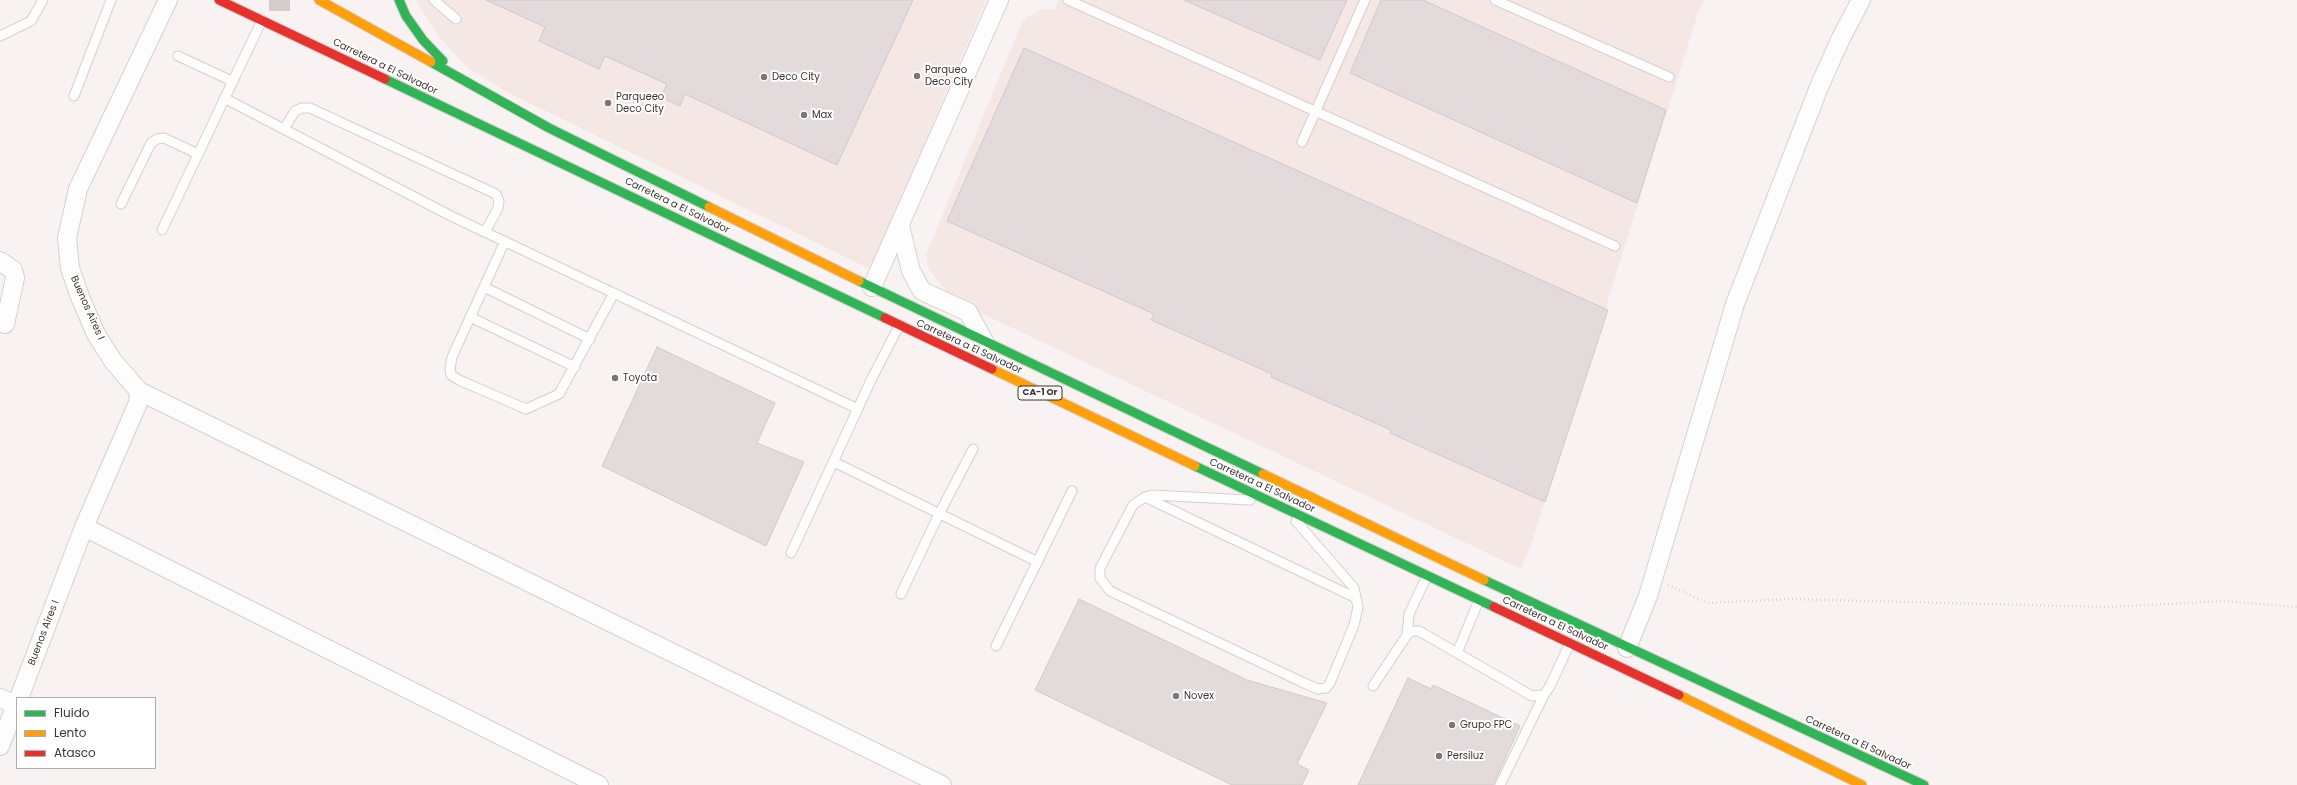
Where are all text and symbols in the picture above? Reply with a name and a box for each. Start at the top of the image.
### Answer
street label: Carretera a El Salvador [331,36,439,98]
place label: Parqueo Deco City [925,64,973,88]
place label: Deco City [772,71,820,83]
marker: Parqueo Deco City [912,71,922,81]
marker: Deco City [759,72,769,82]
place label: Parqueeo Deco City [616,91,664,114]
marker: Parqueeo Deco City [603,98,613,108]
place label: Max [812,109,832,121]
marker: Max [799,110,809,120]
street label: Carretera a El Salvador [623,175,731,237]
street label: Buenos Aires I [68,274,106,342]
street label: Carretera a El Salvador [914,317,1024,377]
place label: Toyota [623,372,657,384]
marker: Toyota [610,373,620,383]
road number: CA-1 Or [1018,386,1062,400]
street label: Carretera a El Salvador [1207,456,1317,516]
street label: Carretera a El Salvador [1500,594,1610,654]
street label: Buenos Aires I [26,599,62,667]
place label: Novex [1184,690,1214,702]
marker: Novex [1171,691,1181,701]
legend [16,697,156,769]
text: Fluido [54,704,89,721]
street label: Carretera a El Salvador [1803,713,1913,773]
place label: Grupo FPC [1460,719,1512,731]
marker: Grupo FPC [1447,720,1457,730]
text: Lento [54,724,86,741]
text: Atasco [54,744,96,761]
place label: Persiluz [1447,750,1484,762]
marker: Persiluz [1434,751,1444,761]

